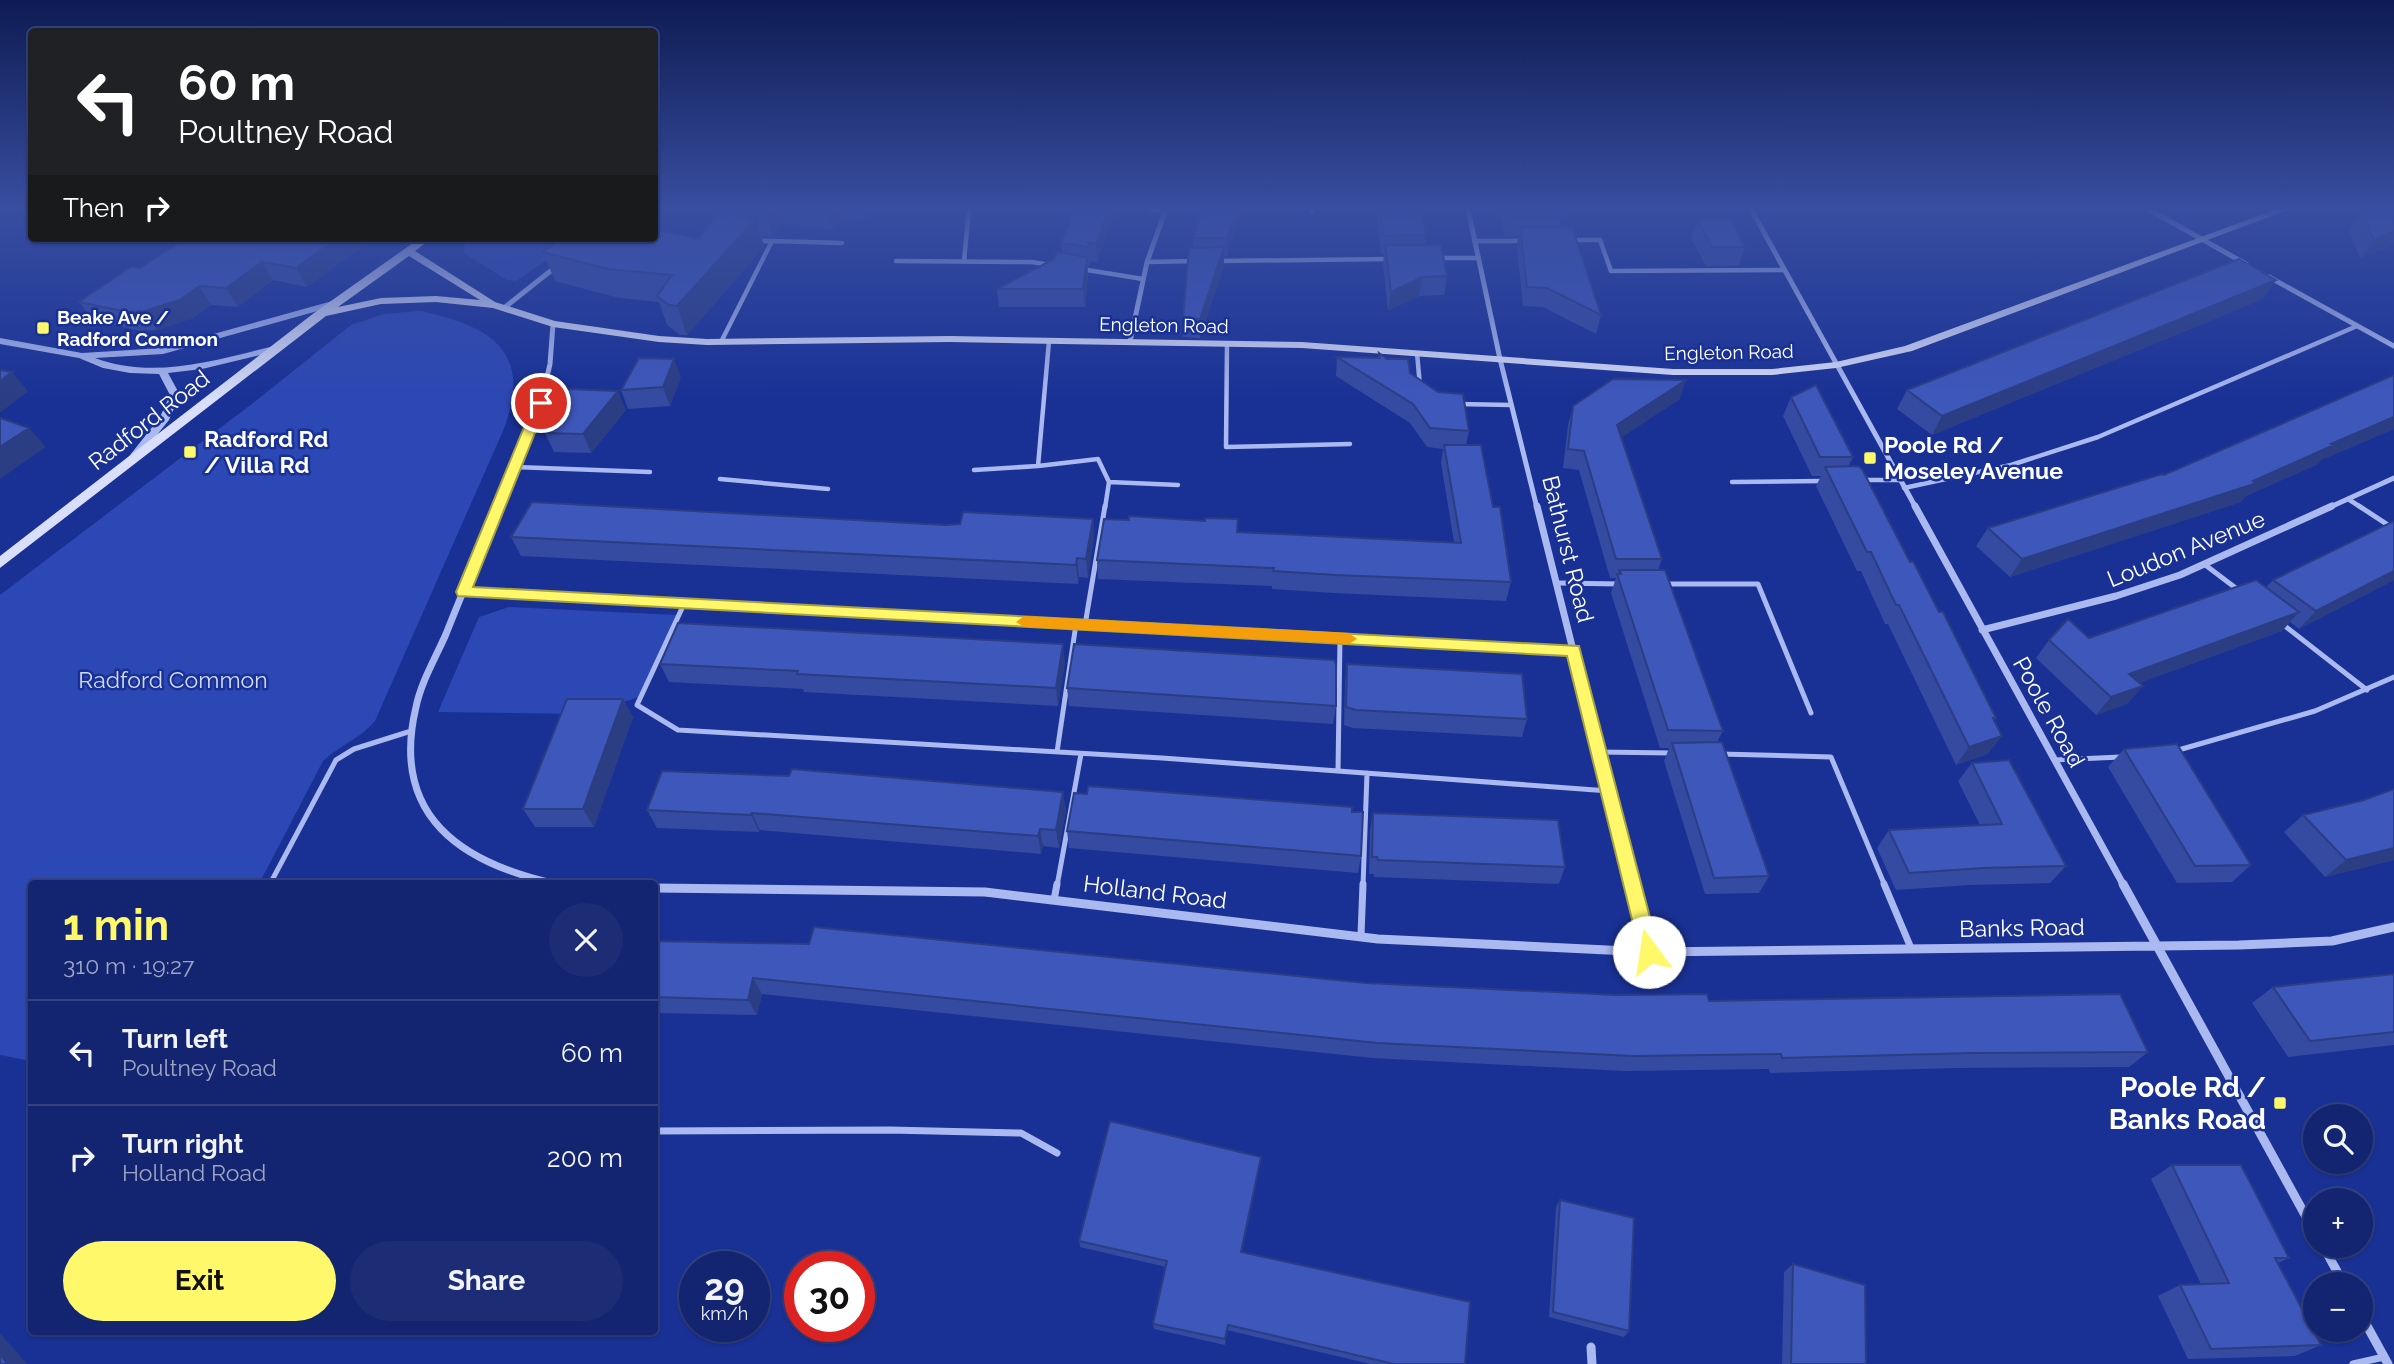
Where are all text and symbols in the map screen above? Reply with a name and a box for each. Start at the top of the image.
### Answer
text: 60 m [178,54,295,111]
icon: left [63,56,154,147]
text: Poultney Road [178,113,393,150]
icon: right [138,189,176,227]
text: Then [63,193,124,223]
place label: Beake Ave / Radford Common [57,306,218,350]
street label: Engleton Road [1099,313,1229,337]
marker: Beake Ave / Radford Common [35,320,51,336]
street label: Engleton Road [1664,340,1794,364]
street label: Radford Road [83,364,214,475]
pin [511,373,571,433]
icon: arrive [522,384,560,422]
place label: Radford Rd / Villa Rd [204,425,328,478]
place label: Poole Rd / Moseley Avenue [1884,431,2063,484]
marker: Radford Rd / Villa Rd [182,444,198,460]
marker: Poole Rd / Moseley Avenue [1862,450,1878,466]
street label: Bathurst Road [1537,473,1600,625]
street label: Loudon Avenue [2103,505,2269,592]
street label: Poole Road [2008,652,2091,772]
park label: Radford Common [78,666,268,693]
street label: Holland Road [1082,869,1228,914]
text: 1 min [63,901,169,950]
button: close [549,903,623,977]
street label: Banks Road [1959,913,2085,942]
position arrow [1612,915,1686,989]
text: 310 m · 19:27 [63,952,194,979]
text: Turn left [122,1024,228,1054]
icon: left [63,1034,101,1072]
text: 60 m [561,1038,623,1068]
text: Poultney Road [122,1054,277,1081]
place label: Poole Rd / Banks Road [2109,1071,2266,1136]
marker: Poole Rd / Banks Road [2272,1095,2288,1111]
map controls [2303,1104,2373,1342]
button: search [2303,1104,2373,1174]
text: Turn right [122,1129,243,1159]
icon: right [63,1139,101,1177]
text: 200 m [547,1143,623,1173]
text: Holland Road [122,1159,266,1186]
button: + [2303,1188,2373,1258]
button: Exit [63,1241,336,1321]
button: Share [350,1241,623,1321]
speed limit sign: 30 [784,1251,875,1342]
text: 29 [704,1267,745,1308]
button: − [2303,1272,2373,1342]
text: km/h [701,1303,748,1324]

